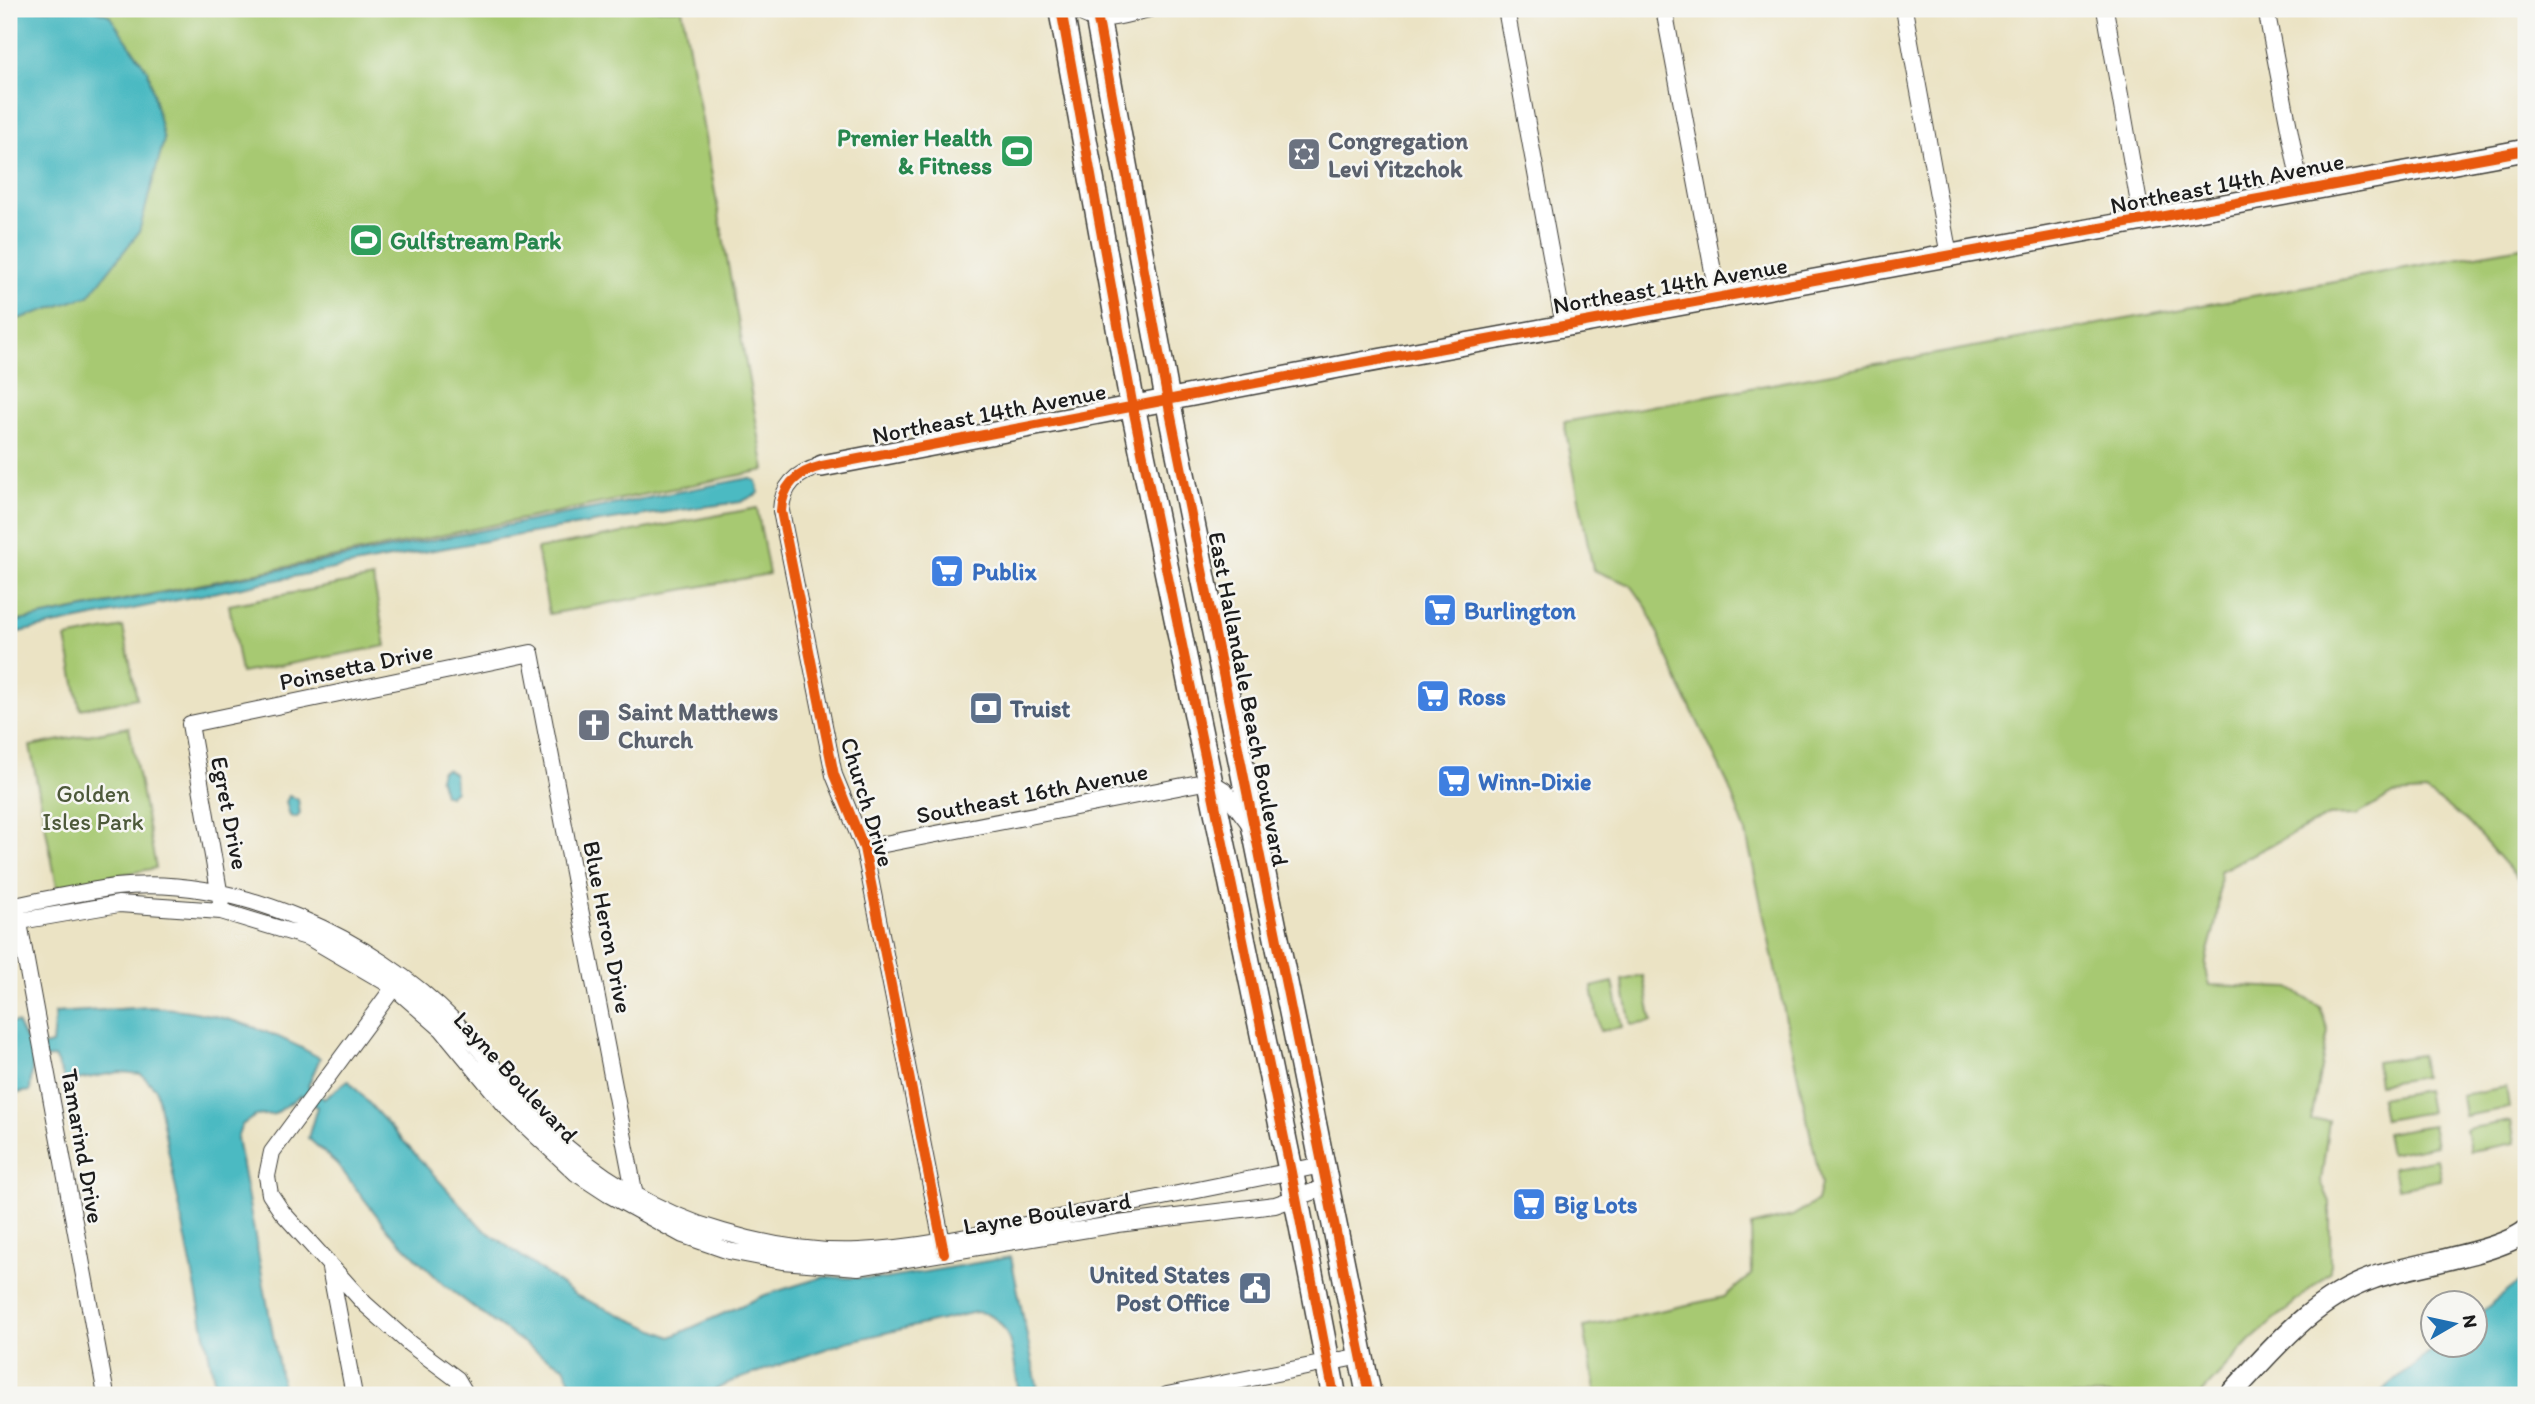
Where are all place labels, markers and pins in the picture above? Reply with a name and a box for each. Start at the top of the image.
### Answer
place label: Premier Health & Fitness [837,123,992,180]
place label: Congregation Levi Yitzchok [1328,126,1468,183]
sports icon: Premier Health & Fitness [998,132,1036,170]
synagogue icon: Congregation Levi Yitzchok [1285,135,1323,173]
sports icon: Gulfstream Park [347,221,385,259]
place label: Gulfstream Park [390,226,562,255]
supermarket icon: Publix [928,552,966,590]
place label: Publix [972,557,1037,586]
supermarket icon: Burlington [1421,591,1459,629]
place label: Burlington [1464,596,1576,626]
supermarket icon: Ross [1414,677,1452,715]
place label: Ross [1458,682,1506,711]
bank icon: Truist [967,689,1005,727]
place label: Truist [1009,694,1070,723]
place label: Saint Matthews Church [618,697,779,754]
church icon: Saint Matthews Church [575,706,613,744]
supermarket icon: Winn-Dixie [1435,762,1473,800]
place label: Winn-Dixie [1478,767,1591,796]
supermarket icon: Big Lots [1510,1185,1548,1223]
place label: Big Lots [1554,1190,1638,1220]
place label: United States Post Office [1089,1260,1230,1317]
public building icon: United States Post Office [1236,1269,1274,1307]

